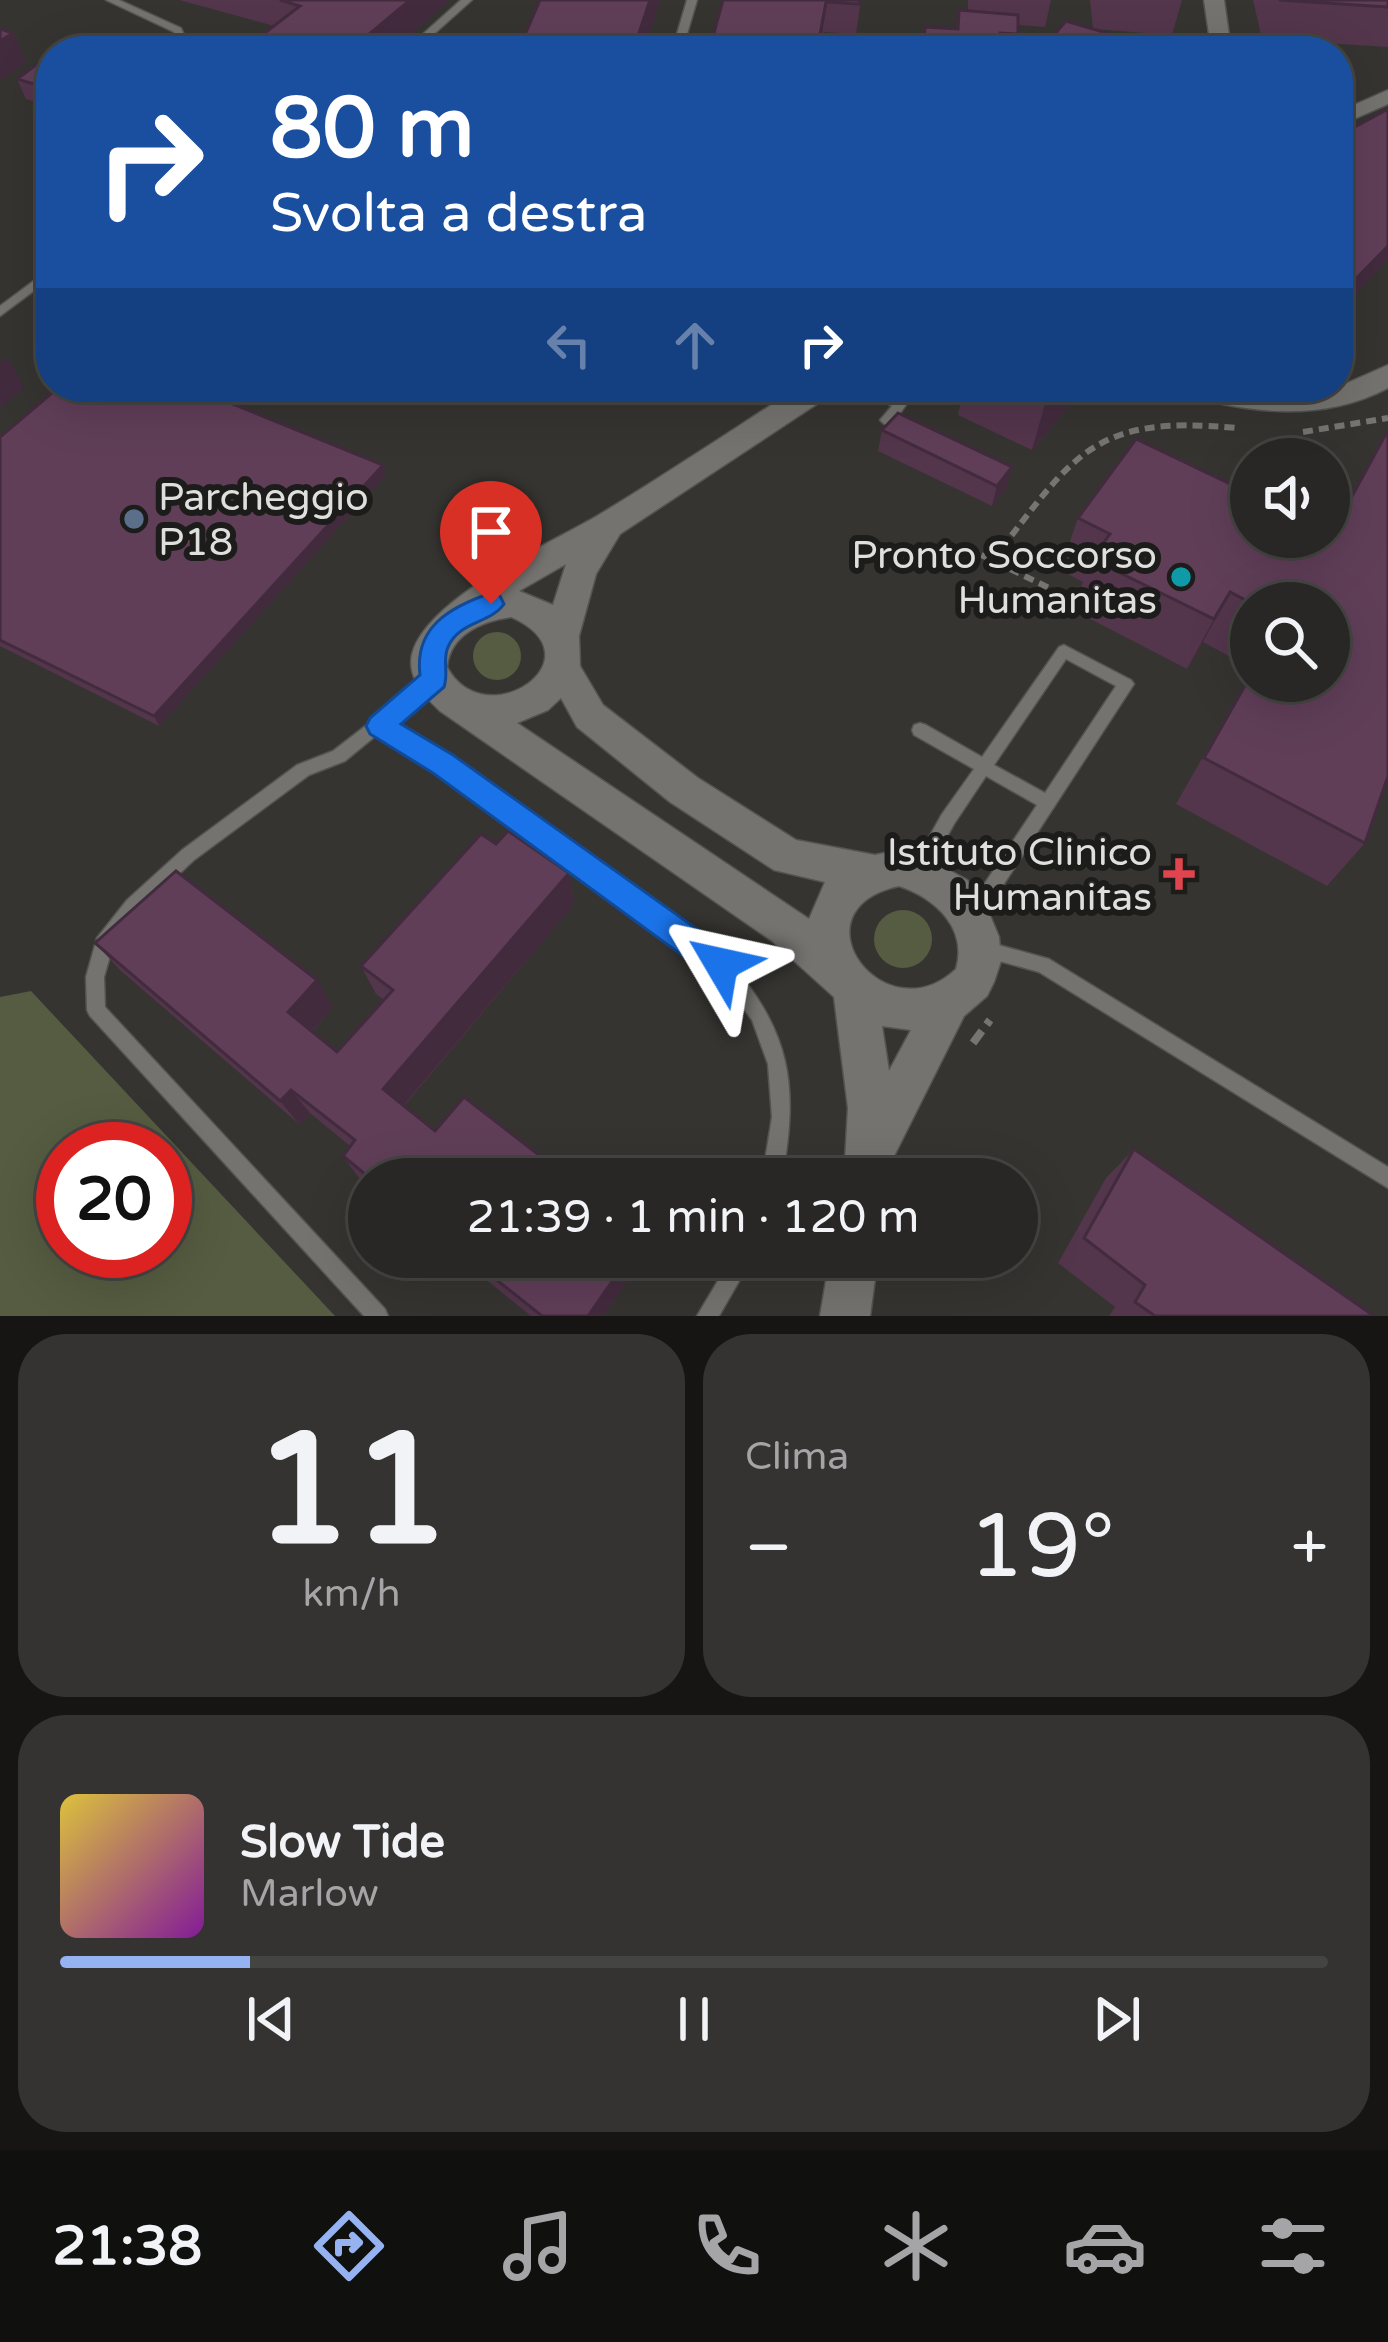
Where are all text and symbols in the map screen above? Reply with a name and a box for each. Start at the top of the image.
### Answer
text: 80 m [270,79,474,180]
icon: right [72,84,228,240]
text: Svolta a destra [270,181,647,246]
icon: left [536,312,602,378]
icon: ahead [662,312,728,378]
icon: right [788,312,854,378]
map controls [1230,438,1350,702]
button: sound [1230,438,1350,558]
place label: Parcheggio P18 [158,474,369,566]
pin [440,481,542,604]
icon: arrive [458,499,524,565]
marker: Parcheggio P18 [121,506,147,532]
place label: Pronto Soccorso Humanitas [851,532,1157,624]
marker: Pronto Soccorso Humanitas [1168,564,1194,590]
button: search [1230,582,1350,702]
place label: Istituto Clinico Humanitas [887,829,1152,921]
marker: Istituto Clinico Humanitas [1163,858,1195,890]
position arrow [658,901,784,1027]
speed limit sign: 20 [36,1122,192,1278]
text: 21:39 · 1 min · 120 m [467,1191,919,1245]
text: 11 [254,1398,449,1586]
text: Clima [745,1433,849,1480]
text: 19° [968,1493,1115,1602]
text: − [745,1508,792,1588]
text: + [1291,1508,1328,1588]
text: km/h [302,1570,401,1617]
text: Slow Tide [240,1816,445,1870]
text: Marlow [240,1870,379,1917]
icon: previous [238,1986,304,2052]
icon: pause [661,1986,727,2052]
icon: next [1084,1986,1150,2052]
icon: directions [307,2204,391,2288]
icon: music [496,2204,580,2288]
icon: phone [685,2204,769,2288]
icon: climate [874,2204,958,2288]
icon: car [1063,2204,1147,2288]
icon: filters [1251,2204,1335,2288]
text: 21:38 [52,2214,202,2279]

